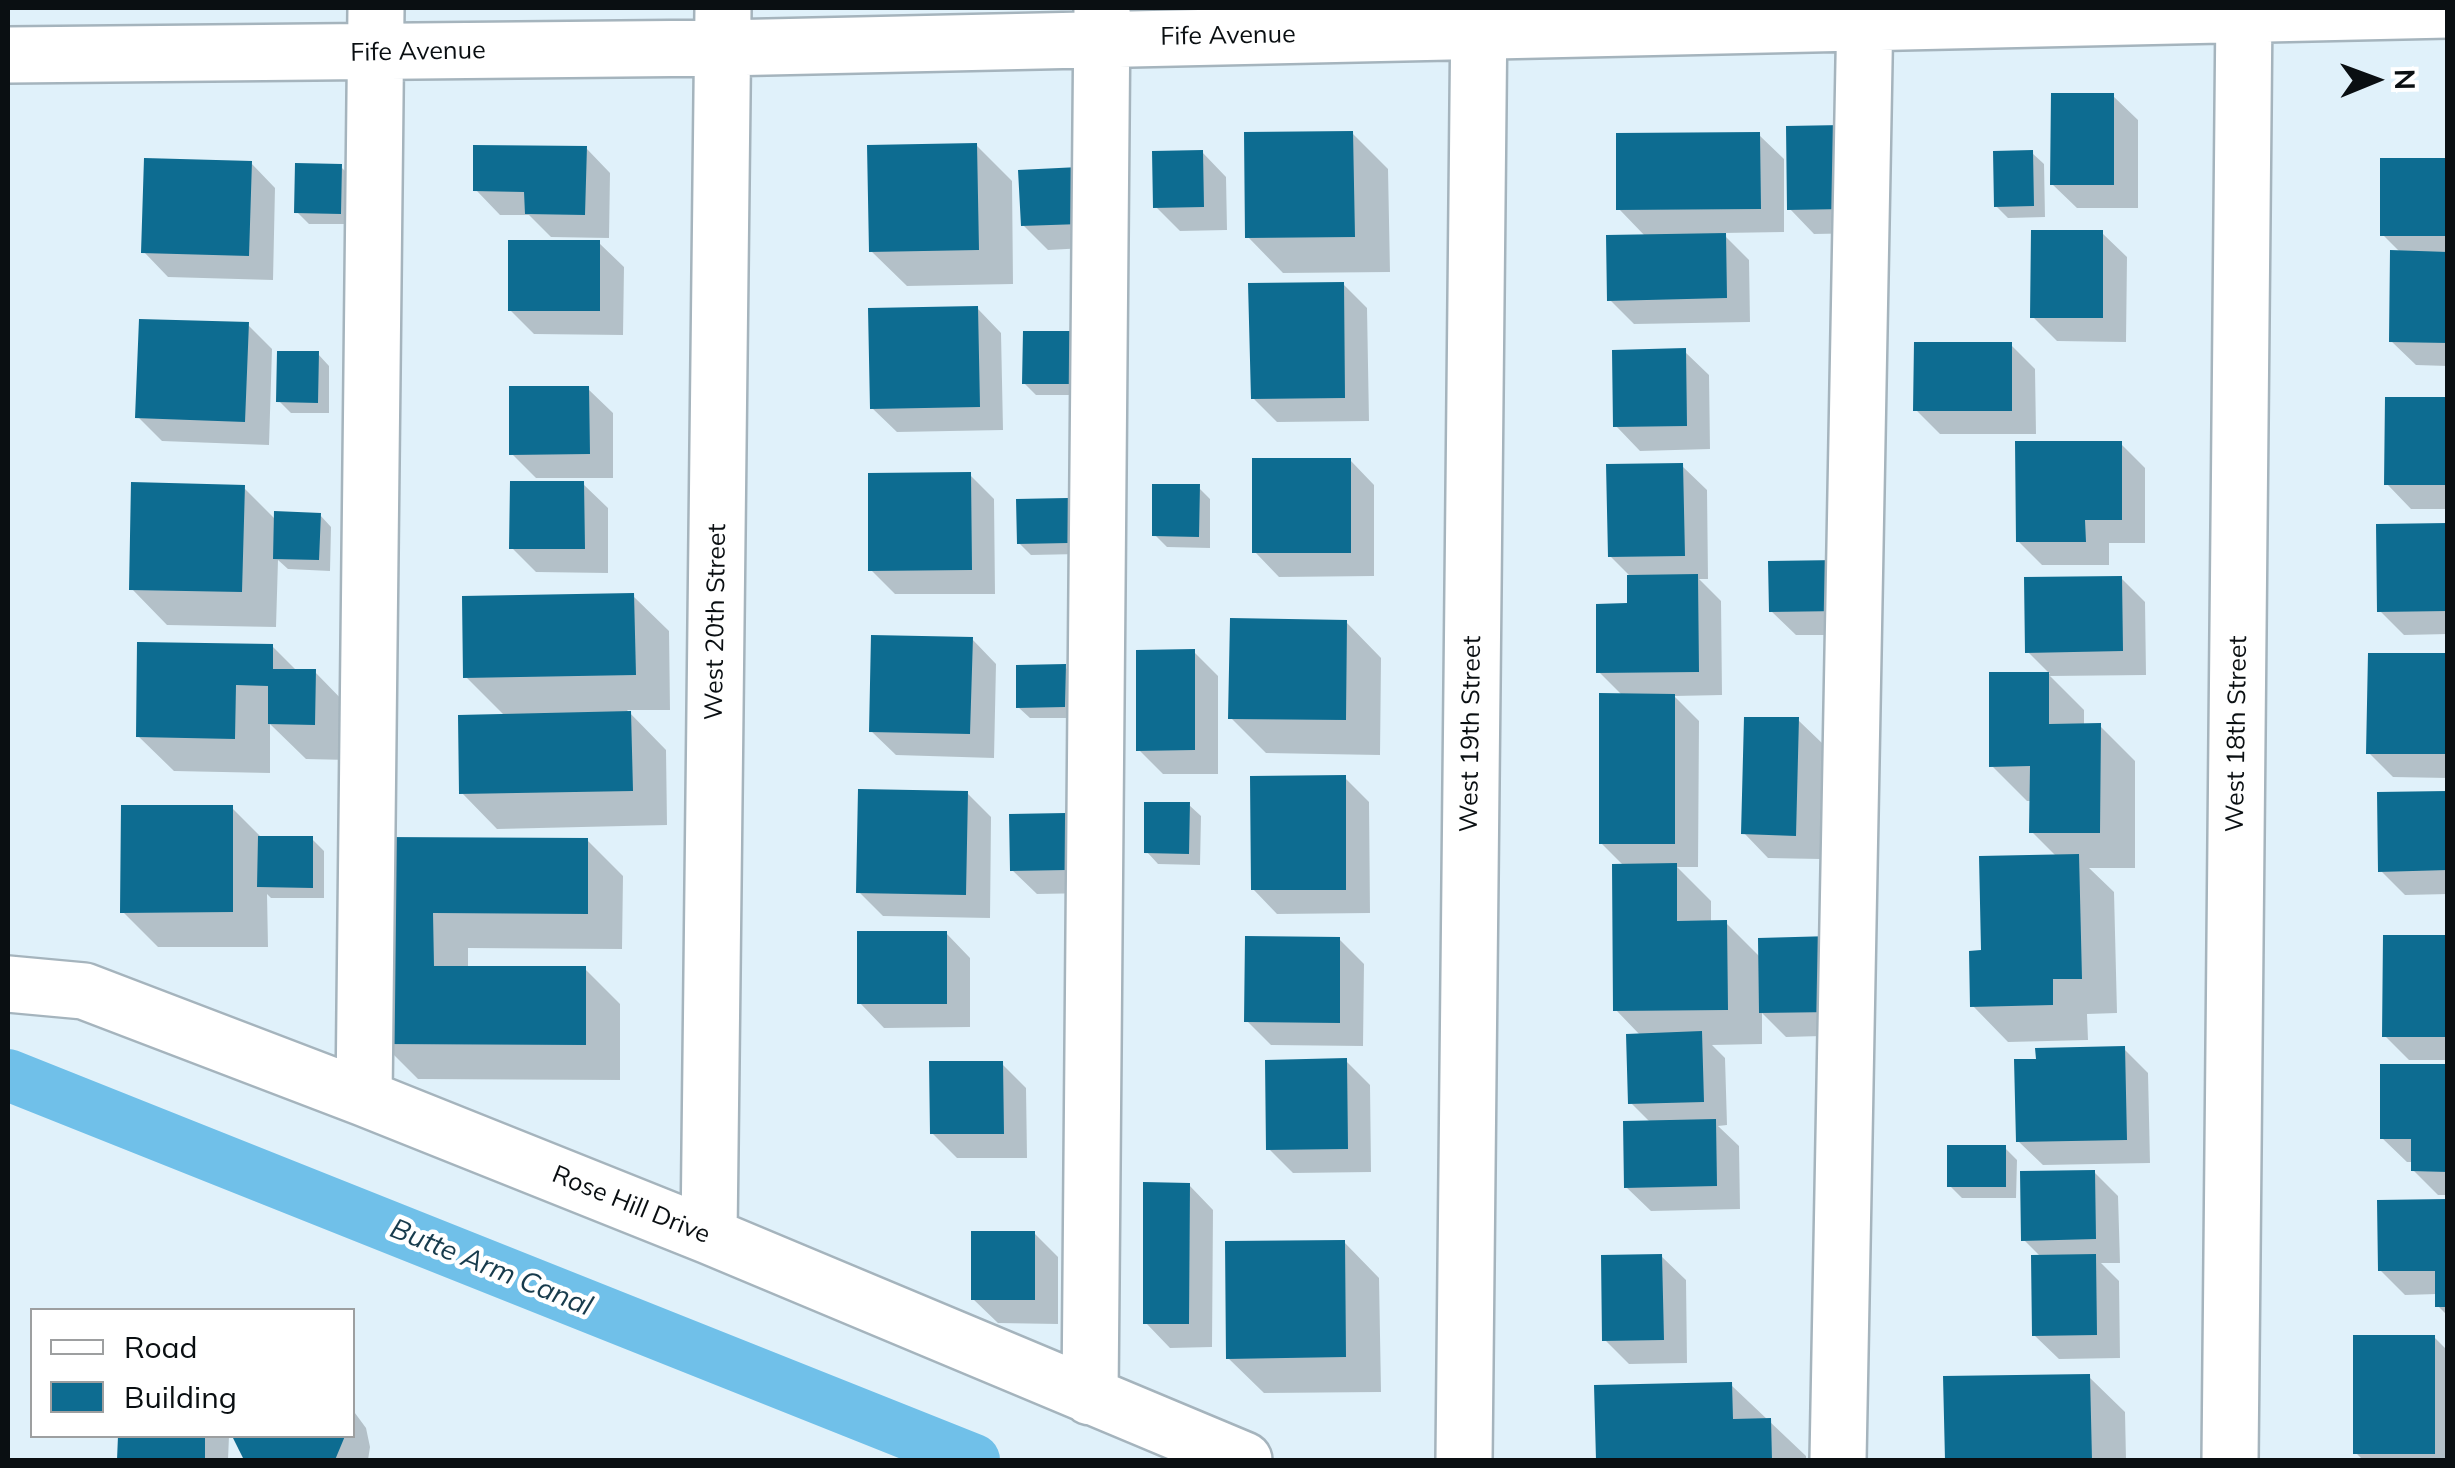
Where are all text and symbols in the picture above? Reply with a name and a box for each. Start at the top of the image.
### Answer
street label: Fife Avenue [1160,20,1296,52]
north arrow [2325,30,2425,130]
street label: Fife Avenue [350,36,486,68]
text: N [2388,69,2423,90]
street label: West 20th Street [699,523,733,721]
street label: West 19th Street [1454,635,1488,833]
street label: West 18th Street [2220,635,2254,833]
street label: Rose Hill Drive [548,1160,714,1250]
water label: Butte Arm Canal [385,1212,597,1324]
legend [30,1308,355,1438]
text: Road [124,1328,198,1366]
text: Building [124,1378,237,1416]

